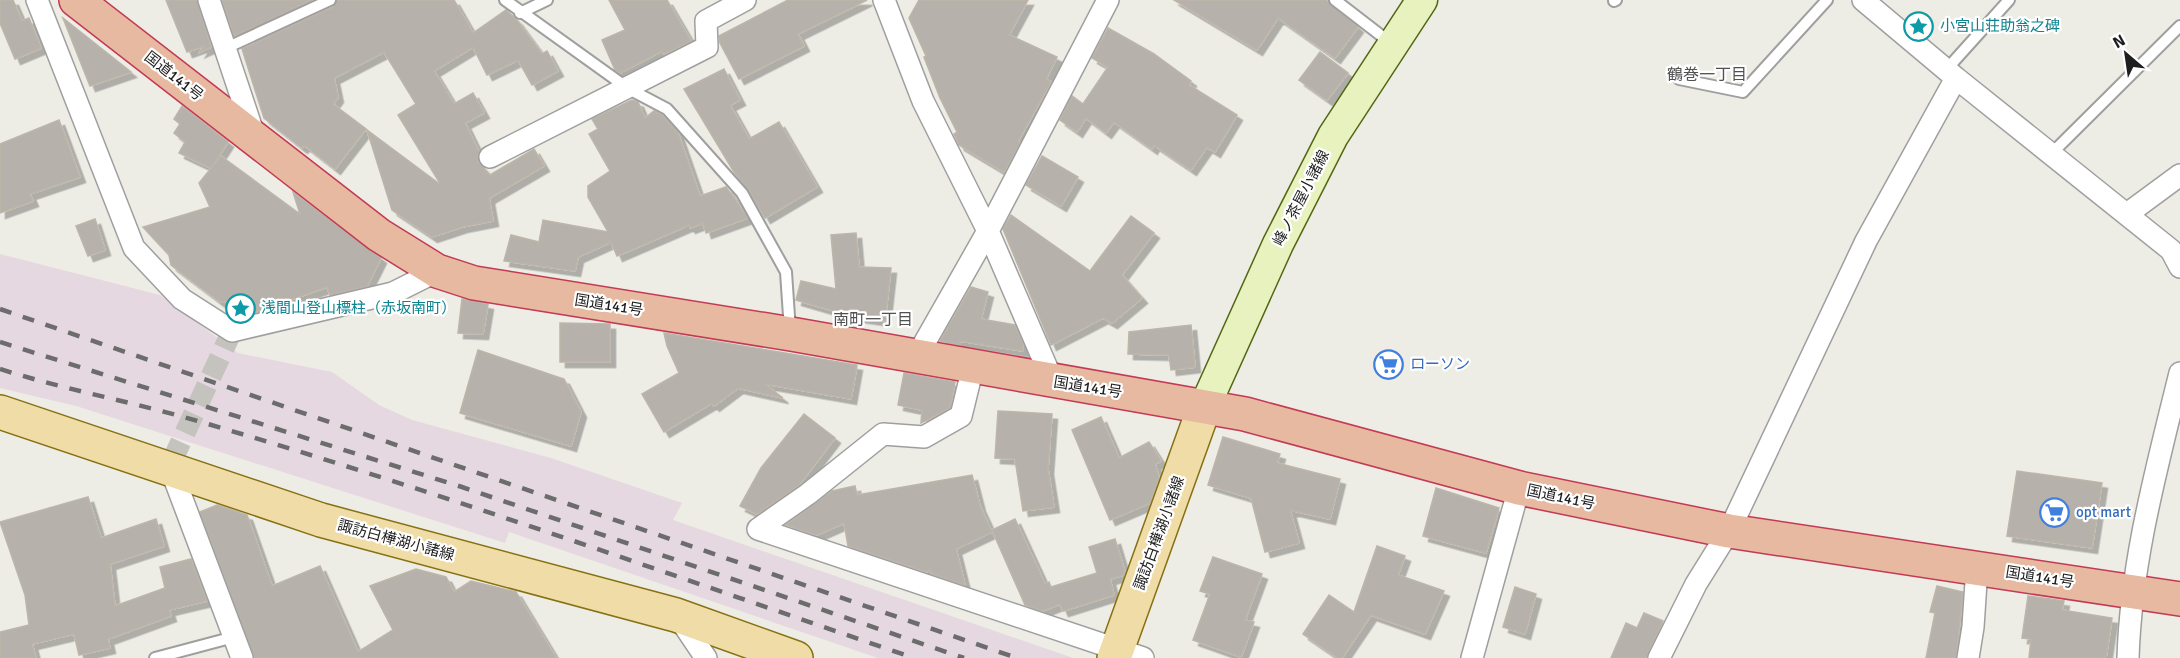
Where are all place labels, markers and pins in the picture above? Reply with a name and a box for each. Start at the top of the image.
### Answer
place icon: 小宮山荘助翁之碑 [1903,10,1935,42]
place label: 小宮山荘助翁之碑 [1940,17,2060,35]
place icon: 浅間山登山標柱（赤坂南町） [224,292,256,324]
place label: 浅間山登山標柱（赤坂南町） [261,299,456,317]
supermarket icon: ローソン [1373,348,1405,380]
place label: ローソン [1410,355,1470,373]
supermarket icon: opt mart [2039,496,2071,528]
place label: opt mart [2076,503,2131,521]

